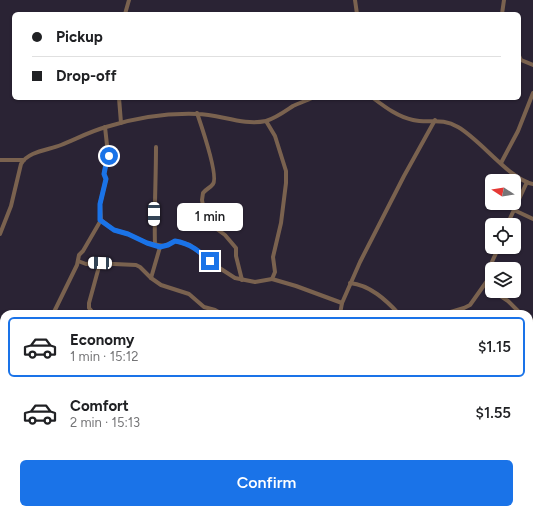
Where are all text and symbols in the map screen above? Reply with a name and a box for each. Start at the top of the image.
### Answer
text: Pickup [56,28,103,46]
text: Drop-off [56,67,117,85]
route start [100,147,118,165]
north arrow [485,174,521,210]
map controls [485,174,521,298]
car [148,202,160,226]
callout: 1 min [177,203,243,231]
text: 1 min [195,209,225,224]
button: locate [485,218,521,254]
route end [201,252,219,270]
car [88,257,112,269]
button: layers [485,262,521,298]
icon: car [22,329,58,365]
text: Economy [70,331,135,349]
text: $1.15 [478,338,511,356]
text: 1 min · 15:12 [70,349,138,364]
icon: car [22,395,58,431]
text: Comfort [70,397,129,415]
text: $1.55 [476,404,511,422]
text: 2 min · 15:13 [70,415,140,430]
button: Confirm [20,460,513,506]

